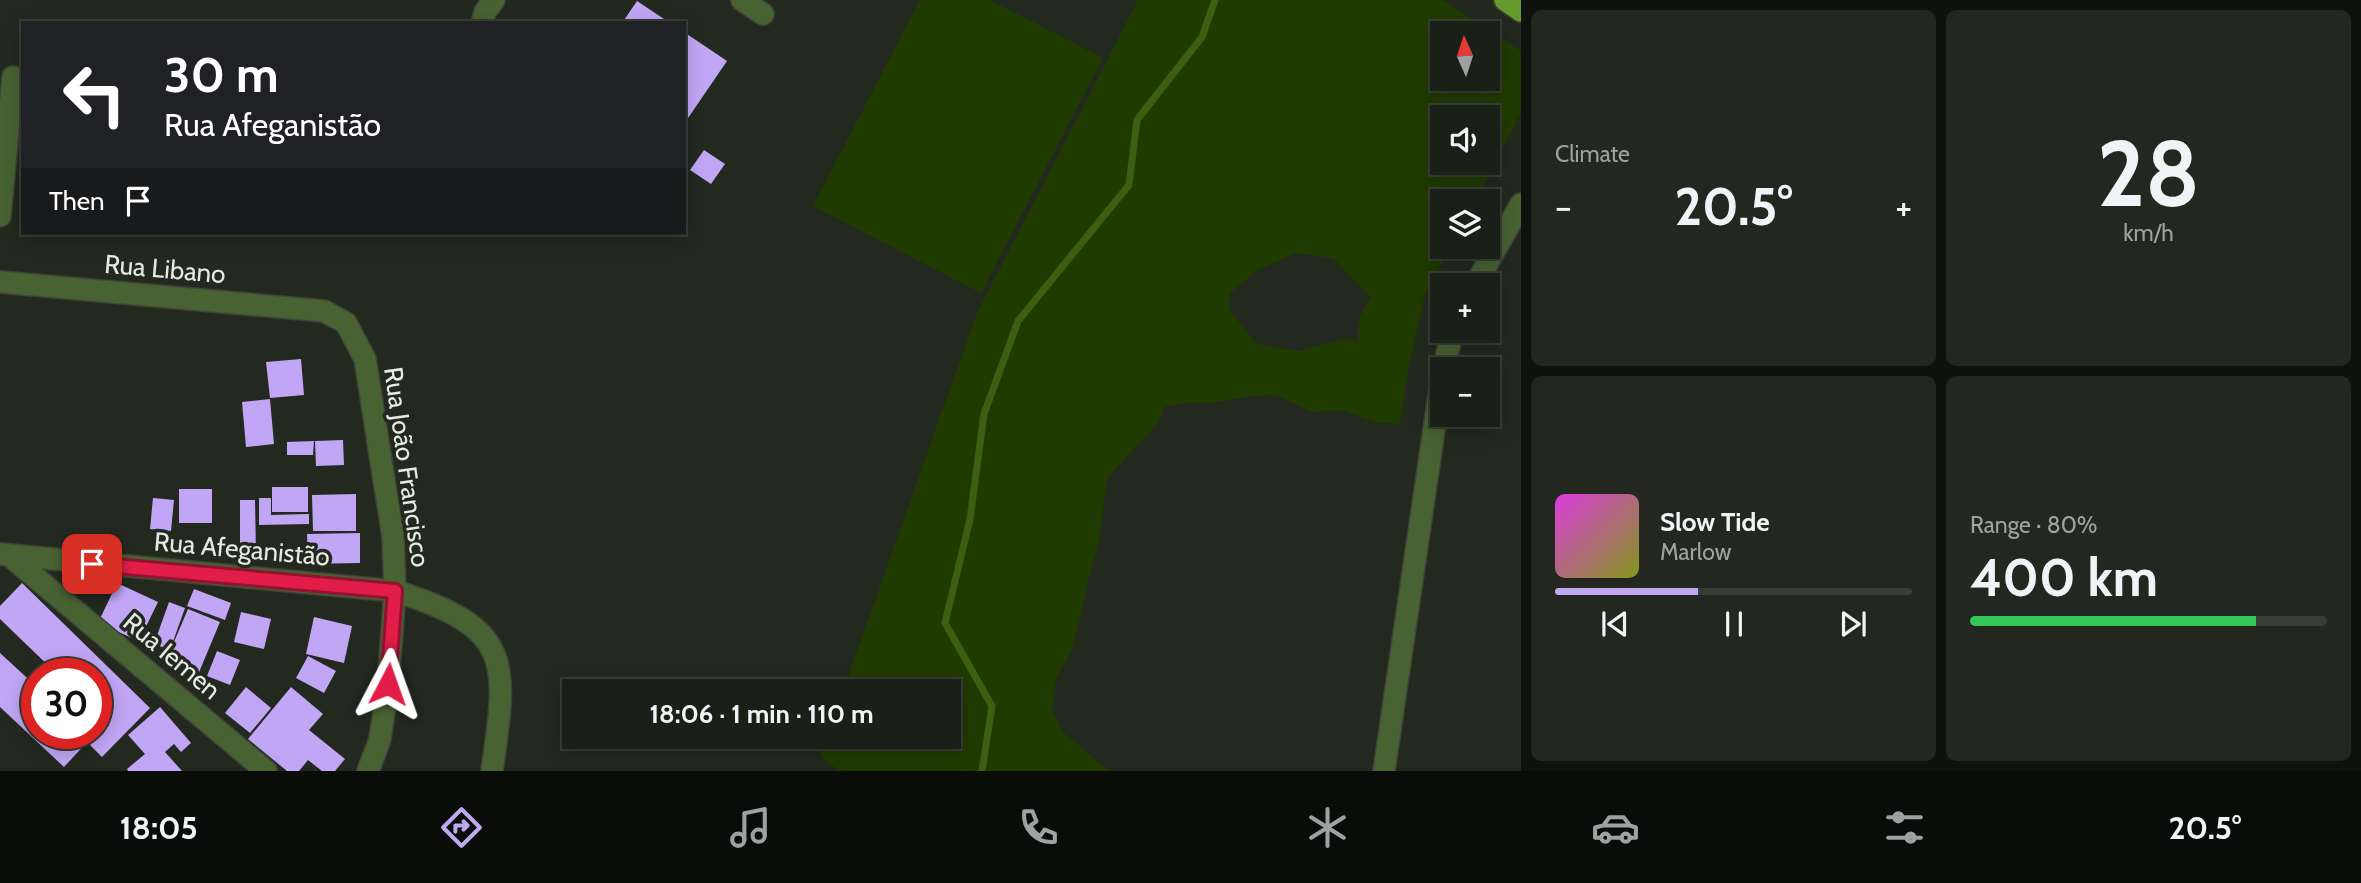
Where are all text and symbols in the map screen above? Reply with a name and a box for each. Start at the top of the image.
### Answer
north arrow [1430,21,1500,91]
map controls [1430,21,1500,427]
text: 30 m [164,45,279,104]
icon: left [49,49,140,140]
text: Rua Afeganistão [164,105,381,144]
button: sound [1430,105,1500,175]
text: 28 [2097,118,2200,229]
text: Climate [1555,140,1630,168]
text: 20.5° [1674,175,1793,238]
icon: arrive [119,182,157,220]
text: − [1555,183,1572,230]
text: + [1895,183,1912,230]
text: Then [49,185,105,217]
button: layers [1430,189,1500,259]
text: km/h [2123,219,2174,247]
street label: Rua Libano [103,248,227,290]
button: + [1430,273,1500,343]
button: − [1430,357,1500,427]
street label: Rua João Francisco [377,365,437,569]
text: Slow Tide [1660,506,1770,538]
text: Range · 80% [1970,511,2097,539]
street label: Rua Afeganistão [153,525,331,573]
pin [62,534,122,594]
text: Marlow [1660,538,1731,566]
icon: arrive [73,545,111,583]
text: 400 km [1970,546,2158,609]
icon: previous [1596,605,1634,643]
icon: pause [1715,605,1753,643]
icon: next [1834,605,1872,643]
street label: Rua Iemen [117,606,227,706]
position arrow [351,647,425,721]
speed limit sign: 30 [21,658,112,749]
text: 18:06 · 1 min · 110 m [649,698,874,730]
icon: directions [437,803,486,852]
icon: music [726,803,775,852]
icon: phone [1014,803,1063,852]
icon: climate [1303,803,1352,852]
icon: car [1591,803,1640,852]
icon: filters [1880,803,1929,852]
text: 18:05 [120,808,198,847]
text: 20.5° [2169,808,2241,847]

